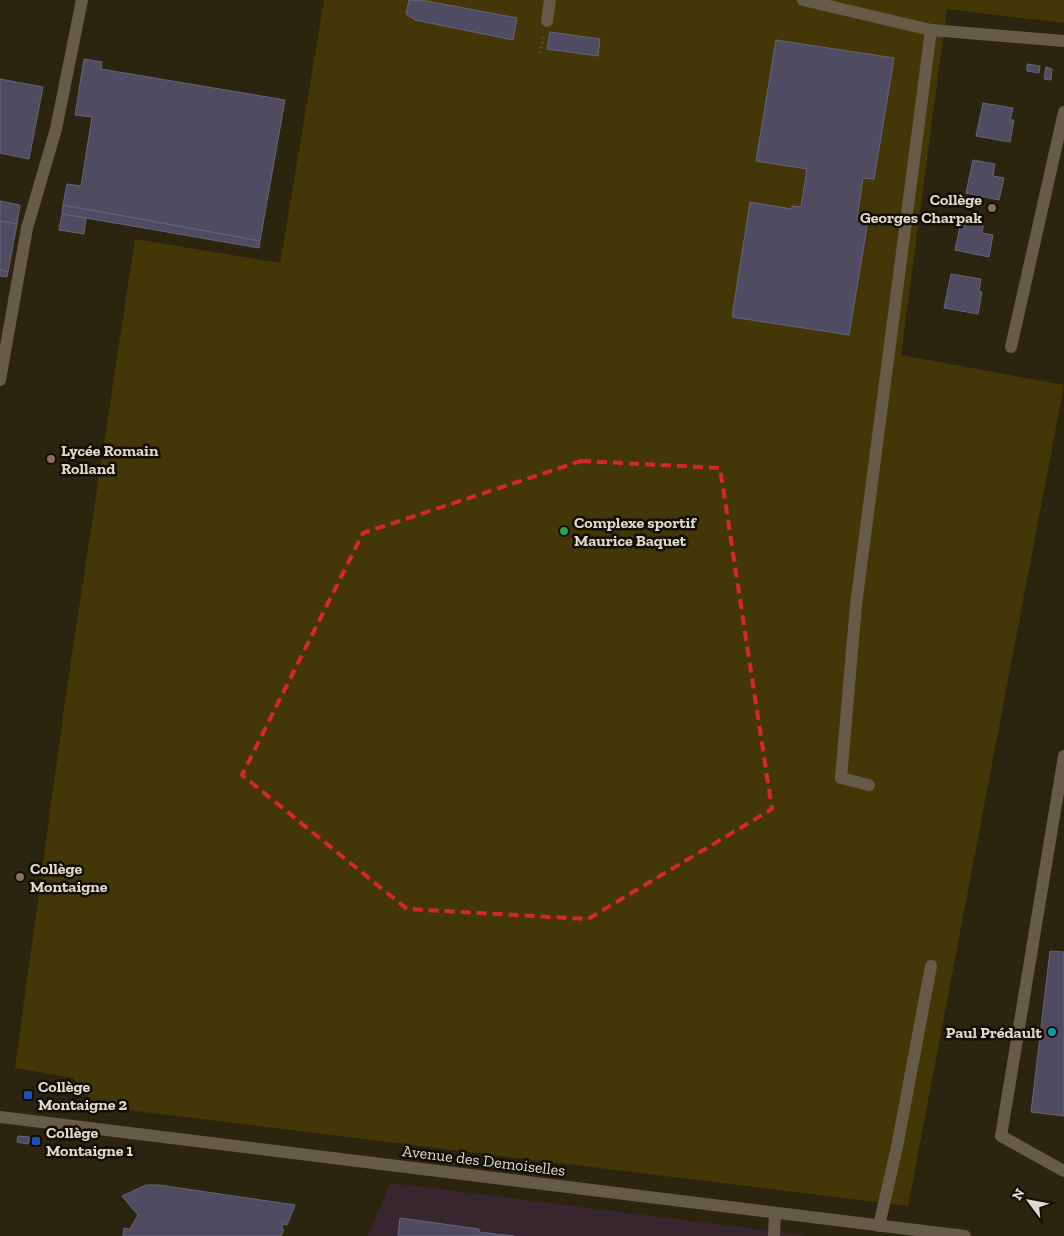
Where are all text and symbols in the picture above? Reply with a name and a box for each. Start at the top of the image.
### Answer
place label: Collège Georges Charpak [860,190,982,227]
marker: Collège Georges Charpak [986,202,998,214]
place label: Lycée Romain Rolland [61,441,159,478]
marker: Lycée Romain Rolland [45,453,57,465]
place label: Complexe sportif Maurice Baquet [574,513,697,550]
marker: Complexe sportif Maurice Baquet [558,525,570,537]
place label: Collège Montaigne [30,859,108,896]
marker: Collège Montaigne [14,871,26,883]
place label: Paul Prédault [946,1023,1043,1042]
marker: Paul Prédault [1046,1026,1058,1038]
place label: Collège Montaigne 2 [38,1077,127,1114]
marker: Collège Montaigne 2 [22,1089,34,1101]
place label: Collège Montaigne 1 [46,1123,133,1160]
marker: Collège Montaigne 1 [30,1135,42,1147]
street label: Avenue des Demoiselles [401,1141,567,1180]
north arrow [1004,1176,1054,1226]
text: N [1008,1185,1029,1203]

